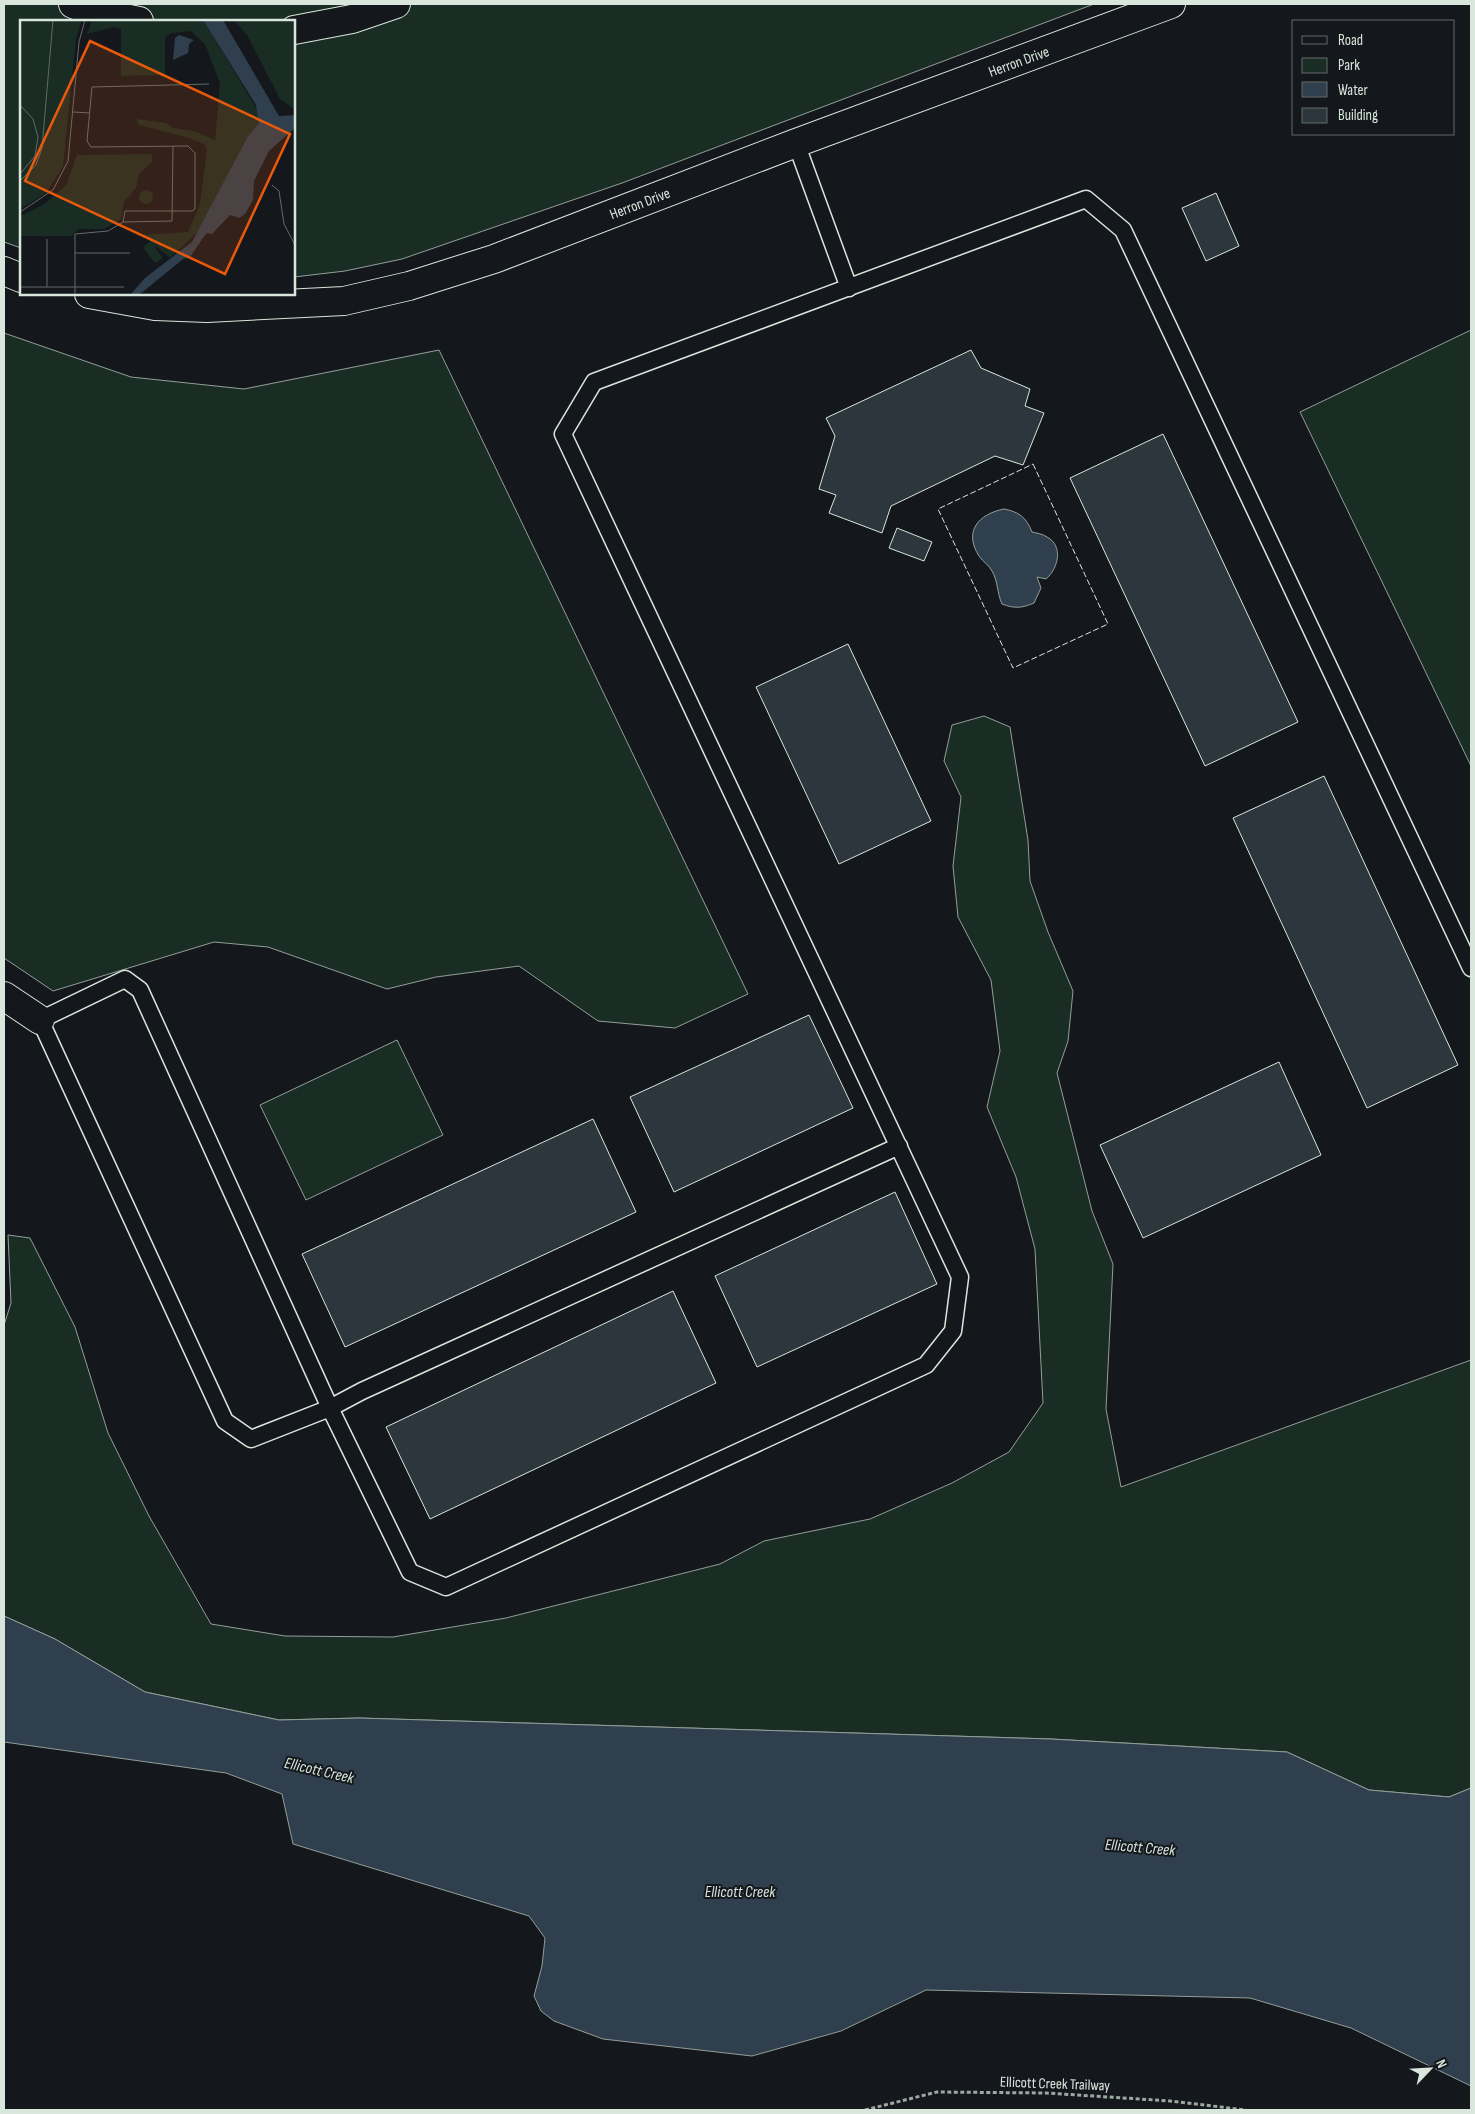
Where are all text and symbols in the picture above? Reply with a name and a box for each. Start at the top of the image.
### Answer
inset map [20,20,295,295]
legend [1292,20,1455,135]
text: Road [1338,31,1363,50]
street label: Herron Drive [986,42,1052,82]
text: Park [1338,56,1360,75]
text: Water [1338,81,1369,100]
text: Building [1338,106,1378,125]
street label: Herron Drive [607,184,673,224]
water label: Ellicott Creek [282,1754,357,1788]
water label: Ellicott Creek [1104,1835,1177,1861]
water label: Ellicott Creek [705,1883,776,1902]
north arrow [1405,2044,1455,2094]
text: N [1432,2057,1451,2071]
street label: Ellicott Creek Trailway [1000,2073,1111,2095]

